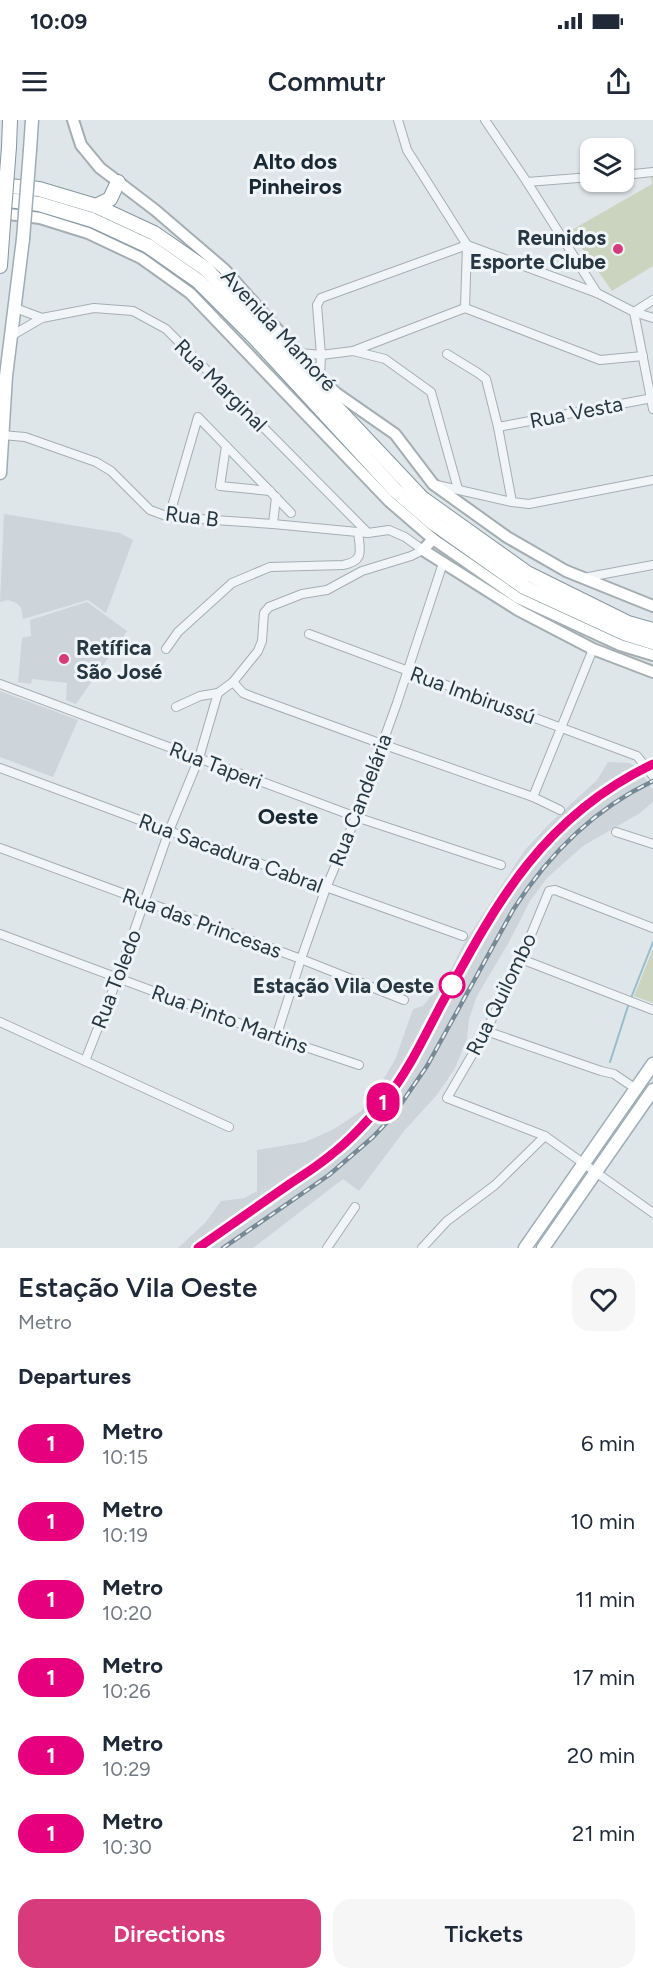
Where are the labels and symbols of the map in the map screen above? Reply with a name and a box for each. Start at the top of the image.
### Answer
district label: Alto dos Pinheiros [248,148,342,200]
place label: Reunidos Esporte Clube [470,225,606,274]
marker: Reunidos Esporte Clube [611,242,625,256]
street label: Avenida Mamoré [216,264,342,396]
street label: Rua Marginal [170,334,272,436]
street label: Rua Vesta [527,391,625,433]
street label: Rua B [164,500,220,532]
place label: Retífica São José [76,635,163,684]
marker: Retífica São José [57,652,71,666]
street label: Rua Imbirussú [407,661,539,729]
street label: Rua Candelária [323,730,397,870]
street label: Rua Taperi [166,736,266,794]
district label: Oeste [258,803,318,830]
street label: Rua Sacadura Cabral [136,808,326,898]
street label: Rua das Princesas [119,883,285,963]
street label: Rua Toledo [86,926,146,1032]
street label: Rua Quilombo [461,929,541,1059]
marker: Estação Vila Oeste [439,972,465,998]
place label: Estação Vila Oeste [253,973,434,998]
street label: Rua Pinto Martins [148,979,312,1059]
line badge: 1 [364,1082,403,1122]

